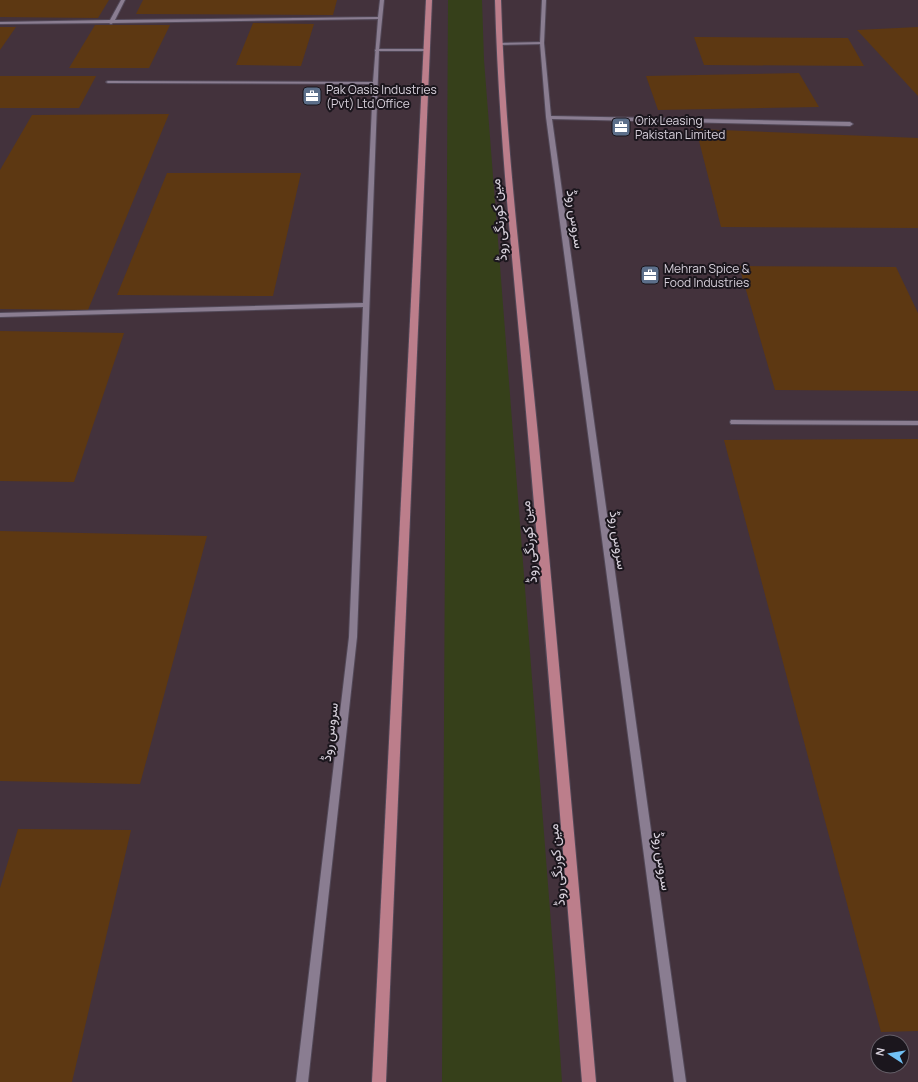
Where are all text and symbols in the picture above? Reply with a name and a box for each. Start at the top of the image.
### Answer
place label: Pak Oasis Industries (Pvt) Ltd Office [326,81,437,112]
office icon: Pak Oasis Industries (Pvt) Ltd Office [301,85,323,107]
place label: Orix Leasing Pakistan Limited [635,112,725,143]
office icon: Orix Leasing Pakistan Limited [610,116,632,138]
street label: مین کورنگی روڈ [485,178,511,262]
street label: سروس روڈ [562,188,590,250]
place label: Mehran Spice & Food Industries [664,260,750,291]
office icon: Mehran Spice & Food Industries [639,264,661,286]
street label: مین کورنگی روڈ [515,500,541,584]
street label: سروس روڈ [605,509,633,571]
street label: سروس روڈ [316,701,342,763]
street label: مین کورنگی روڈ [543,823,569,907]
street label: سروس روڈ [649,830,677,892]
north arrow [870,1034,910,1074]
text: N [872,1046,888,1057]

